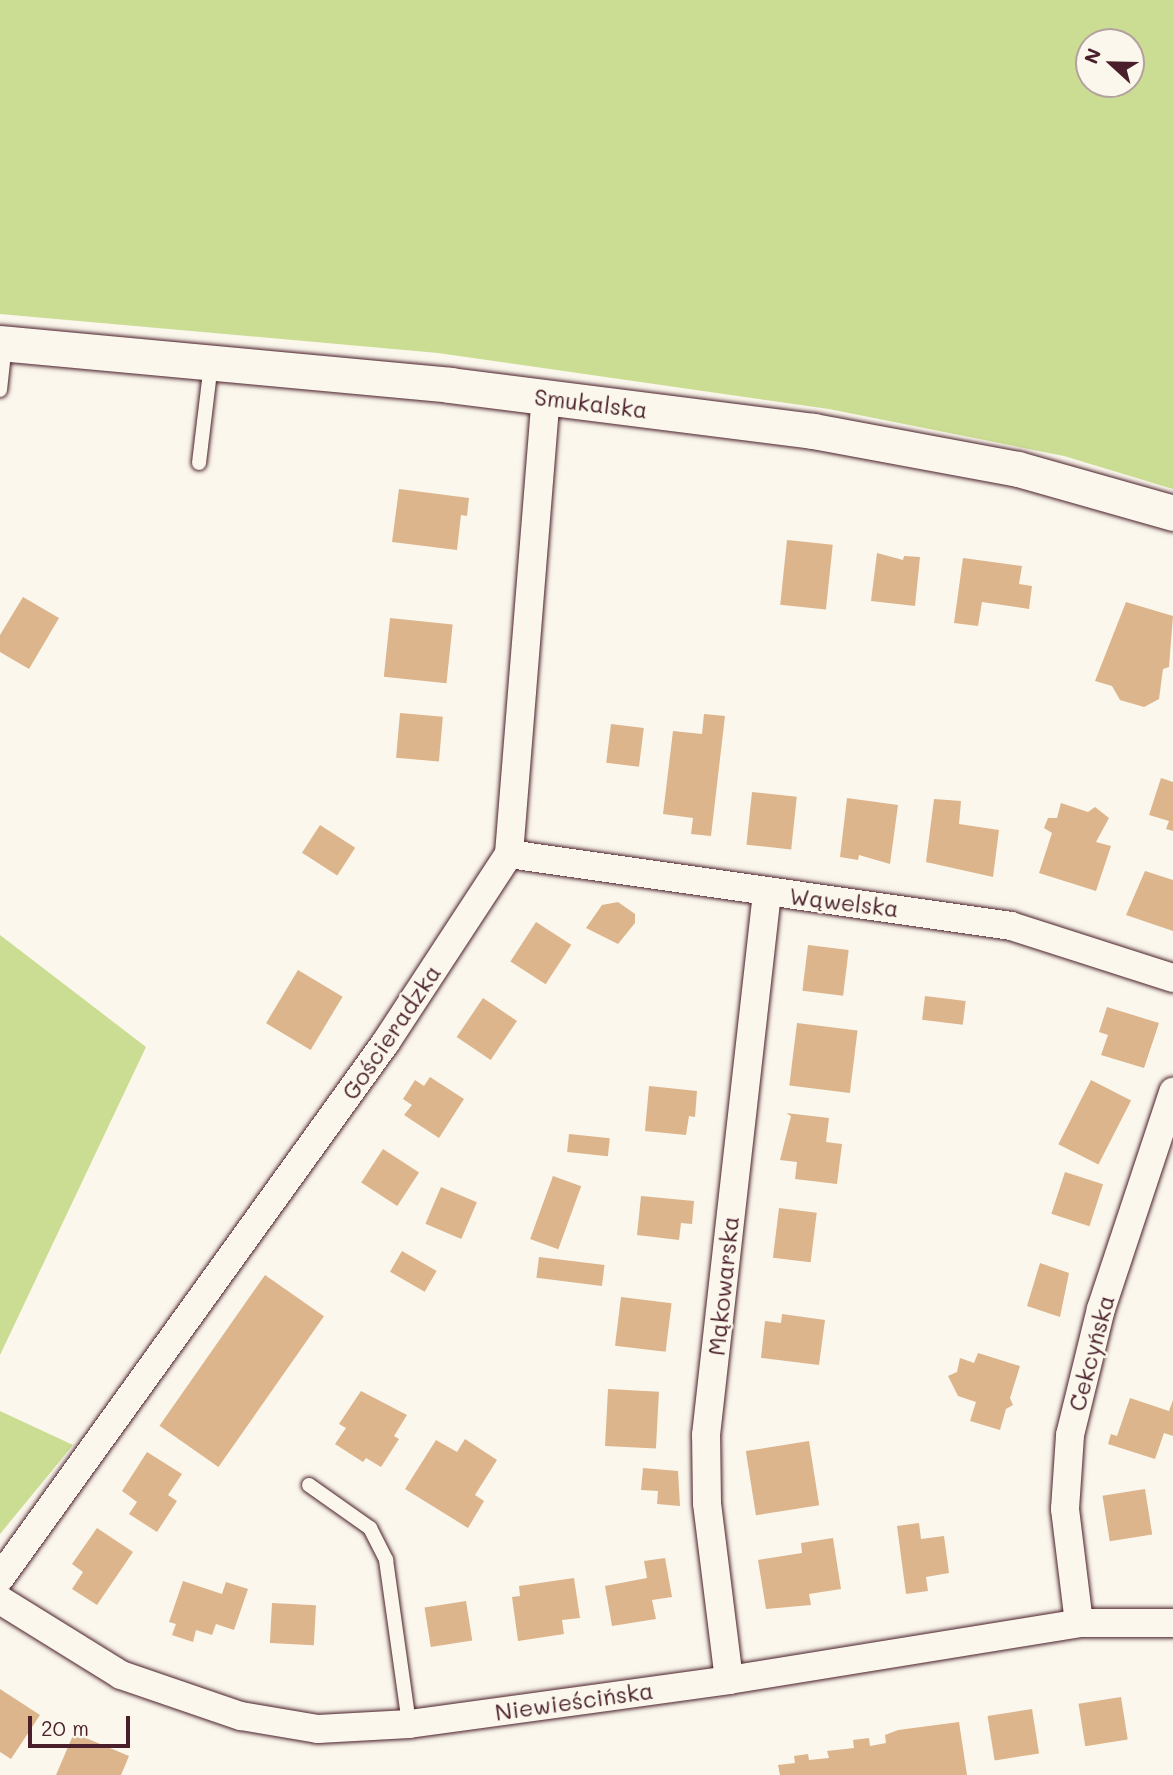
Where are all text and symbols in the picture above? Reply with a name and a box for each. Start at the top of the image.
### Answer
north arrow [1075,28,1145,98]
text: N [1078,44,1106,67]
street label: Smukalska [533,382,649,424]
street label: Wąwelska [788,882,900,922]
street label: Gościeradzka [336,959,446,1105]
street label: Mąkowarska [702,1215,744,1357]
street label: Cekcyńska [1062,1292,1120,1414]
street label: Niewieścińska [493,1676,655,1726]
scale bar [32,1702,133,1746]
text: 20 m [41,1714,89,1741]

